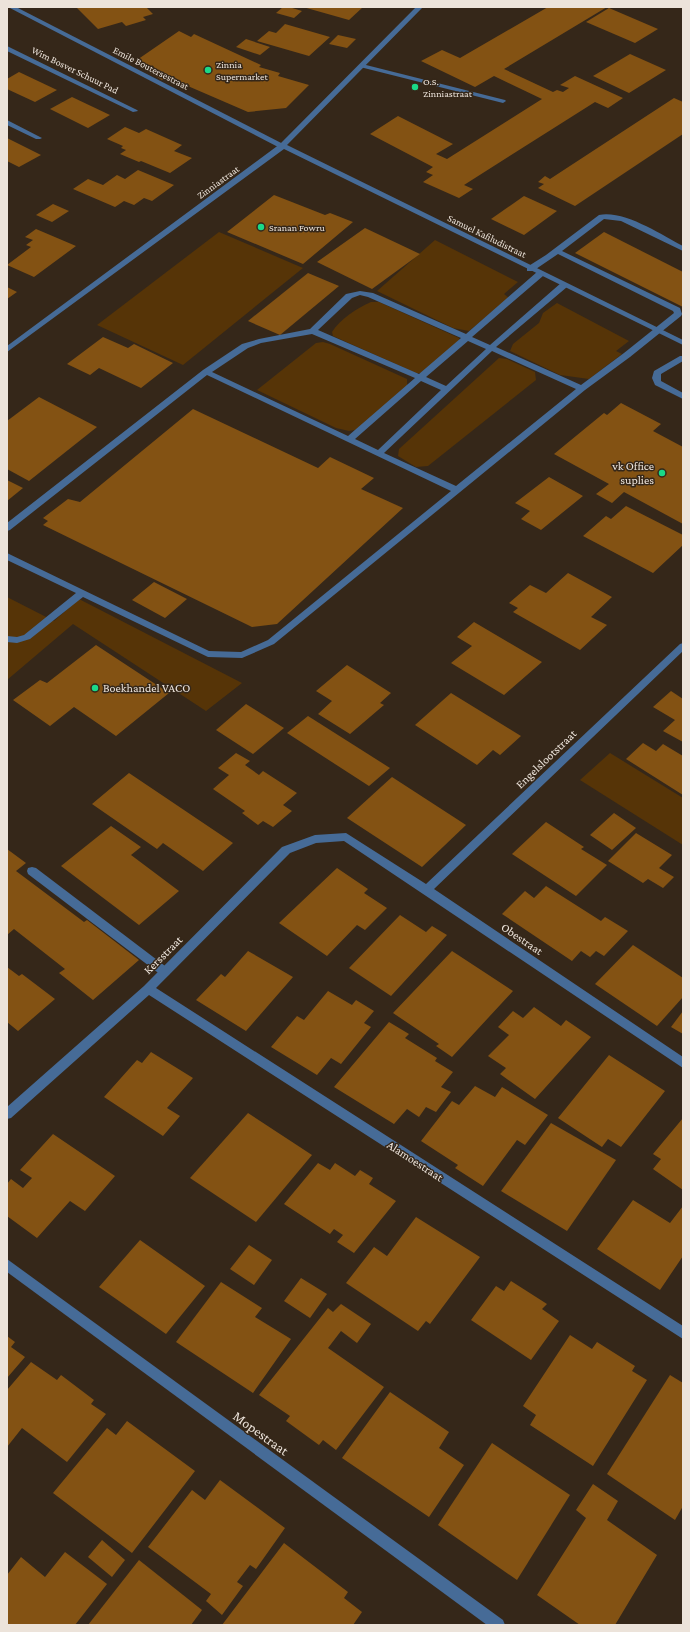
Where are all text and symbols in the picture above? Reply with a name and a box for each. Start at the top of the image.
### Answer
street label: Wim Bosver Schuur Pad [30,44,121,96]
street label: Emile Boutersestraat [111,44,191,92]
place label: Zinnia Supermarket [216,59,268,82]
marker: Zinnia Supermarket [203,65,213,75]
place label: O.S. Zinniastraat [423,76,473,99]
marker: O.S. Zinniastraat [410,82,420,92]
street label: Zinniastraat [195,163,242,201]
street label: Samuel Kafiludistraat [446,212,529,260]
marker: Sranan Fowru [256,222,266,232]
place label: Sranan Fowru [269,222,325,233]
place label: vk Office suplies [611,459,654,487]
marker: vk Office suplies [657,468,667,478]
place label: Boekhandel VACO [103,681,190,695]
marker: Boekhandel VACO [90,683,100,693]
street label: Engelslootstraat [513,726,580,791]
street label: Obestraat [498,920,546,959]
street label: Kersstraat [141,932,186,977]
street label: Alamoestraat [384,1138,447,1185]
street label: Mopestraat [230,1408,292,1459]

